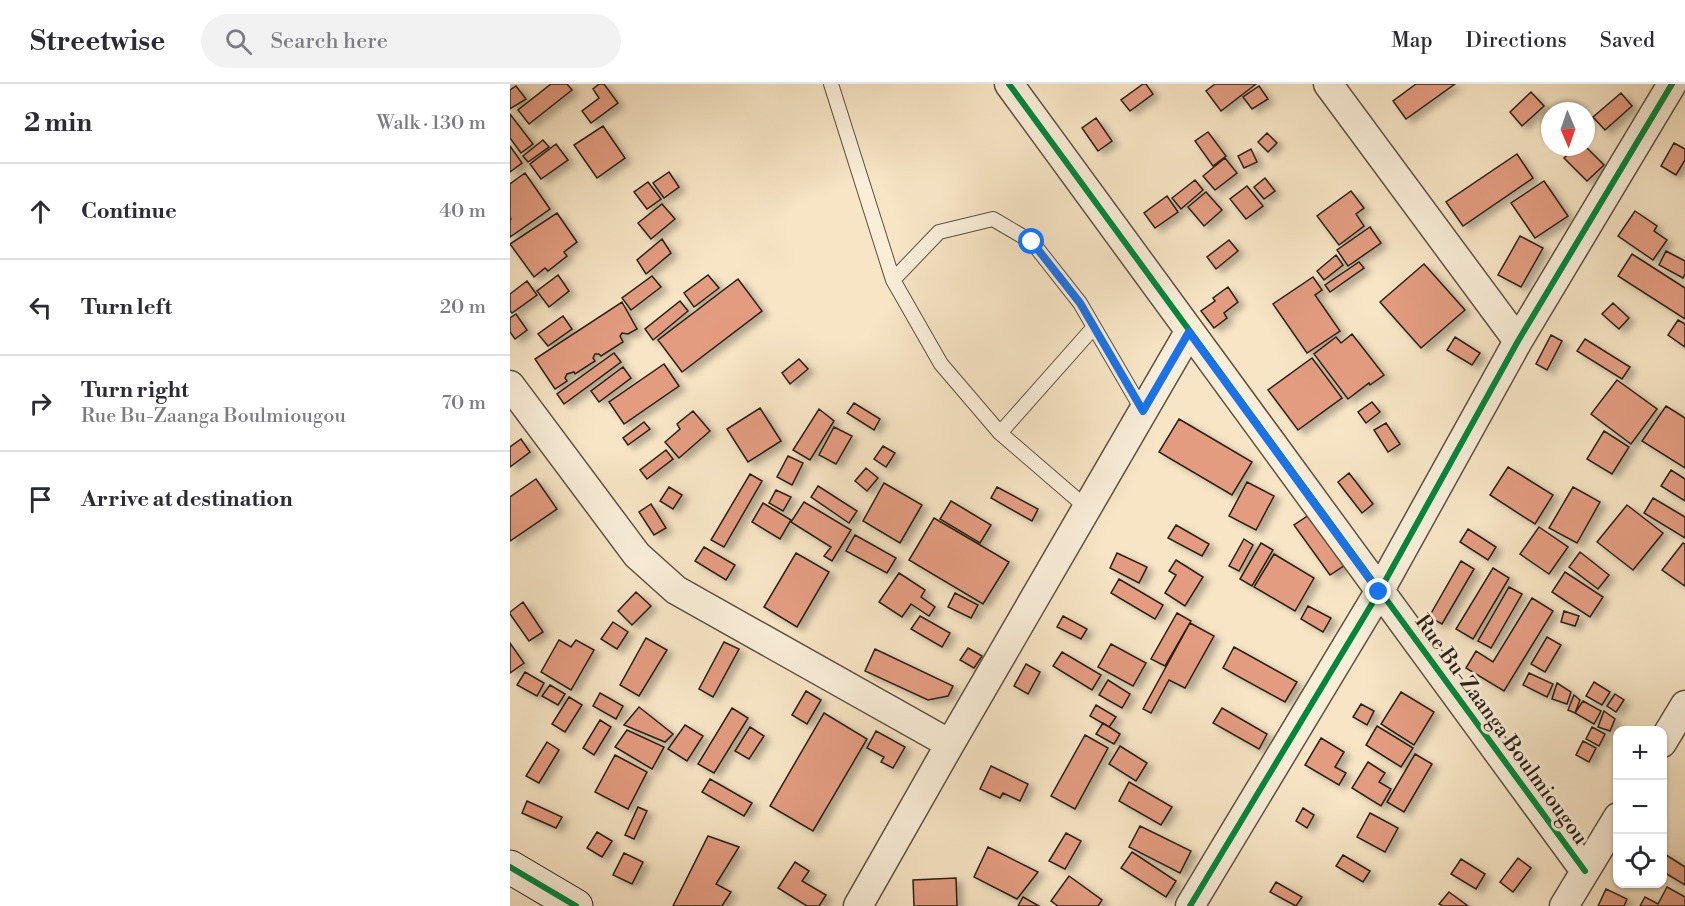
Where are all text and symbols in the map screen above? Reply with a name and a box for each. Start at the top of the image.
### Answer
search box [201,14,621,68]
text: Streetwise [30,24,165,59]
icon: search [222,25,255,58]
text: Search here [270,28,388,55]
text: Map [1391,28,1433,54]
text: Directions [1466,28,1567,54]
text: Saved [1600,28,1655,54]
north arrow [1541,102,1595,156]
text: 2 min [24,107,92,139]
text: Walk · 130 m [377,111,486,136]
icon: ahead [24,195,57,228]
text: Continue [81,198,177,225]
text: 40 m [439,199,486,224]
route start [1018,228,1044,254]
icon: left [24,291,57,324]
text: Turn left [81,294,172,321]
text: 20 m [440,295,486,320]
text: Turn right [81,377,189,404]
icon: right [24,387,57,420]
text: 70 m [442,391,486,416]
text: Rue Bu-Zaanga Boulmiougou [81,404,346,429]
icon: arrive [24,483,57,516]
text: Arrive at destination [81,486,293,513]
route end [1365,578,1391,604]
street label: Rue Bu-Zaanga Boulmiougou [1409,610,1593,850]
map controls [1613,726,1667,888]
button: + [1613,726,1667,780]
button: − [1613,780,1667,834]
button: locate [1613,834,1667,888]

